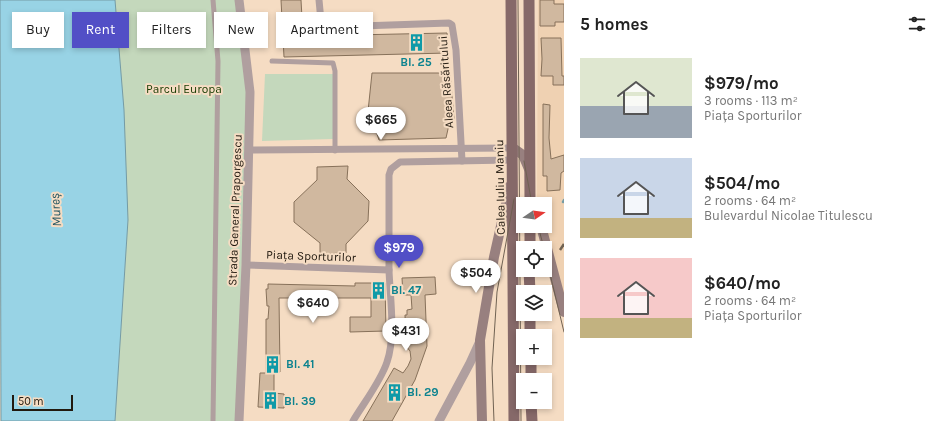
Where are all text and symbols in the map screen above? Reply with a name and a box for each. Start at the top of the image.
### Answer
chip: Buy [12,12,64,48]
chip: Rent [72,12,129,48]
chip: Filters [137,12,206,48]
chip: New [214,12,268,48]
chip: Apartment [276,12,373,48]
icon: filters [906,13,928,35]
text: 5 homes [580,14,649,34]
building icon: Bl. 25 [406,33,426,53]
street label: Aleea Răsăritului [436,35,456,129]
place label: Bl. 25 [400,55,432,69]
text: $979/mo [704,73,779,93]
icon: home [612,74,660,122]
park label: Parcul Europa [146,82,222,96]
text: 3 rooms · 113 m² [704,93,798,108]
pin: $665 [357,107,405,141]
text: Piața Sporturilor [704,108,801,123]
text: $665 [365,112,397,127]
street label: Strada General Praporgescu [225,134,245,286]
street label: Calea Iuliu Maniu [492,139,508,235]
text: $504/mo [704,173,780,193]
icon: home [612,174,660,222]
water label: Mureș [47,193,64,227]
text: 2 rooms · 64 m² [704,193,796,208]
north arrow [516,197,552,233]
map controls [516,197,552,409]
text: Bulevardul Nicolae Titulescu [704,208,873,223]
pin: $979 [375,235,423,269]
text: $979 [383,240,415,255]
button: locate [516,241,552,277]
street label: Piața Sporturilor [266,247,357,265]
pin: $504 [452,260,500,294]
text: $504 [460,265,492,280]
text: $640/mo [704,273,781,293]
icon: home [612,274,660,322]
building icon: Bl. 47 [368,280,388,300]
place label: Bl. 47 [391,283,421,297]
button: layers [516,285,552,321]
pin: $640 [289,290,337,324]
text: 2 rooms · 64 m² [704,293,796,308]
text: $640 [297,295,329,310]
text: Piața Sporturilor [704,308,801,323]
pin: $431 [382,318,430,352]
text: $431 [391,323,421,338]
button: + [516,329,552,365]
building icon: Bl. 41 [263,354,283,374]
place label: Bl. 41 [286,357,314,371]
button: − [516,373,552,409]
building icon: Bl. 29 [384,382,404,402]
place label: Bl. 29 [407,385,439,399]
building icon: Bl. 39 [261,391,281,411]
scale bar [12,393,73,412]
place label: Bl. 39 [284,394,316,408]
text: 50 m [18,395,44,408]

